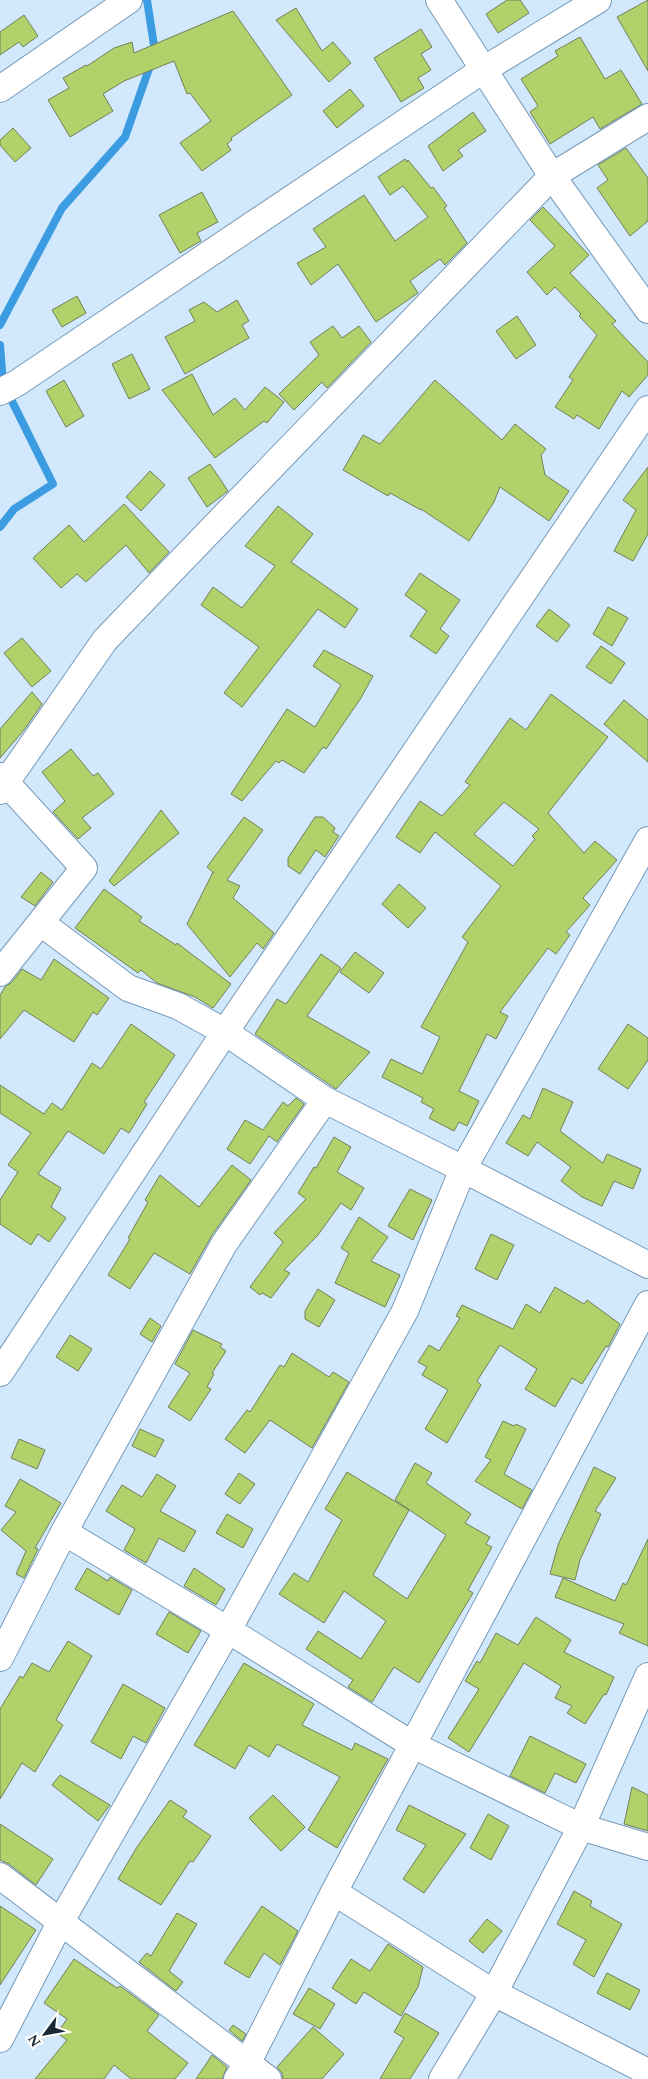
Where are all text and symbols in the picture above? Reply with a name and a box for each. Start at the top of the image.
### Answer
north arrow [20,2009,70,2059]
text: N [22,2030,46,2051]

